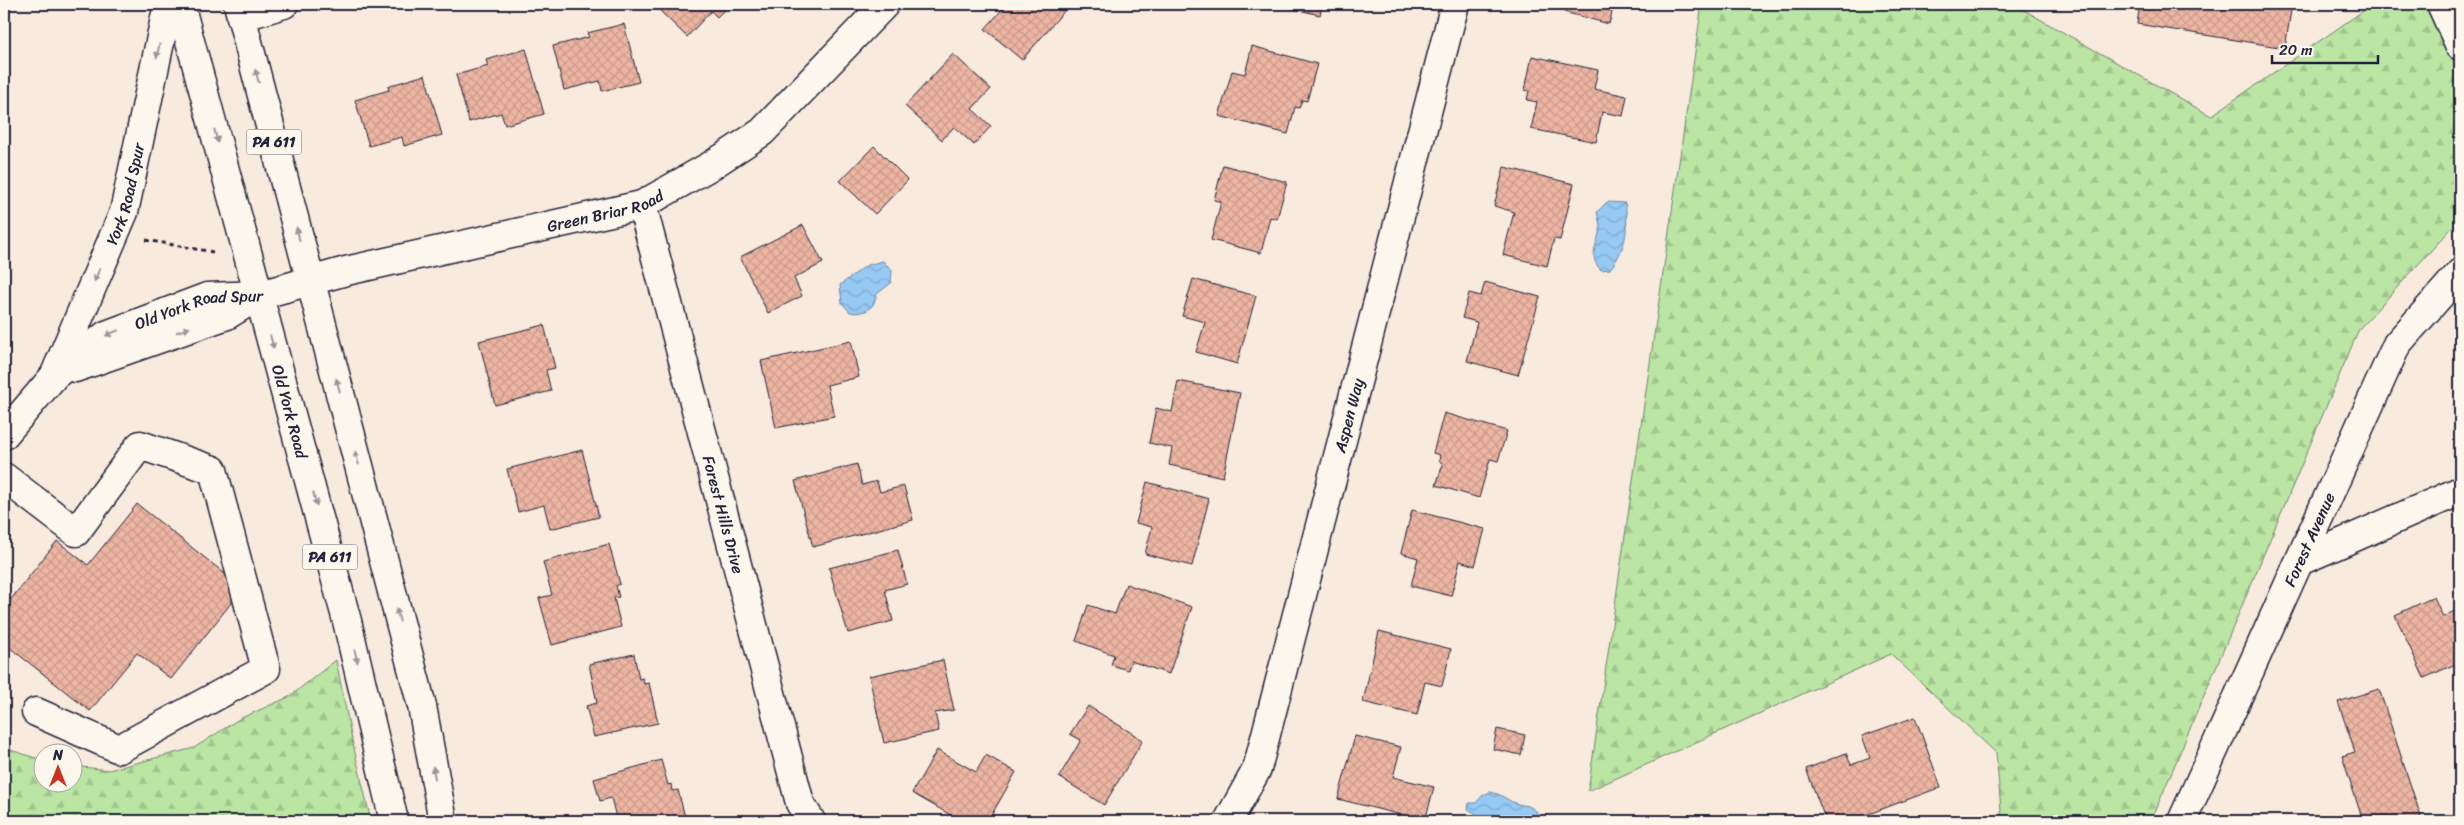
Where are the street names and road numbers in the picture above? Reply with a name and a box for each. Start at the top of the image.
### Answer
road number: PA 611 [246,130,302,154]
street label: York Road Spur [97,139,153,250]
street label: Green Briar Road [544,180,670,240]
street label: Old York Road Spur [130,280,265,338]
street label: Old York Road [264,361,317,463]
street label: Aspen Way [1325,374,1372,457]
street label: Forest Hills Drive [694,452,753,577]
street label: Forest Avenue [2275,487,2343,591]
road number: PA 611 [302,544,358,570]

